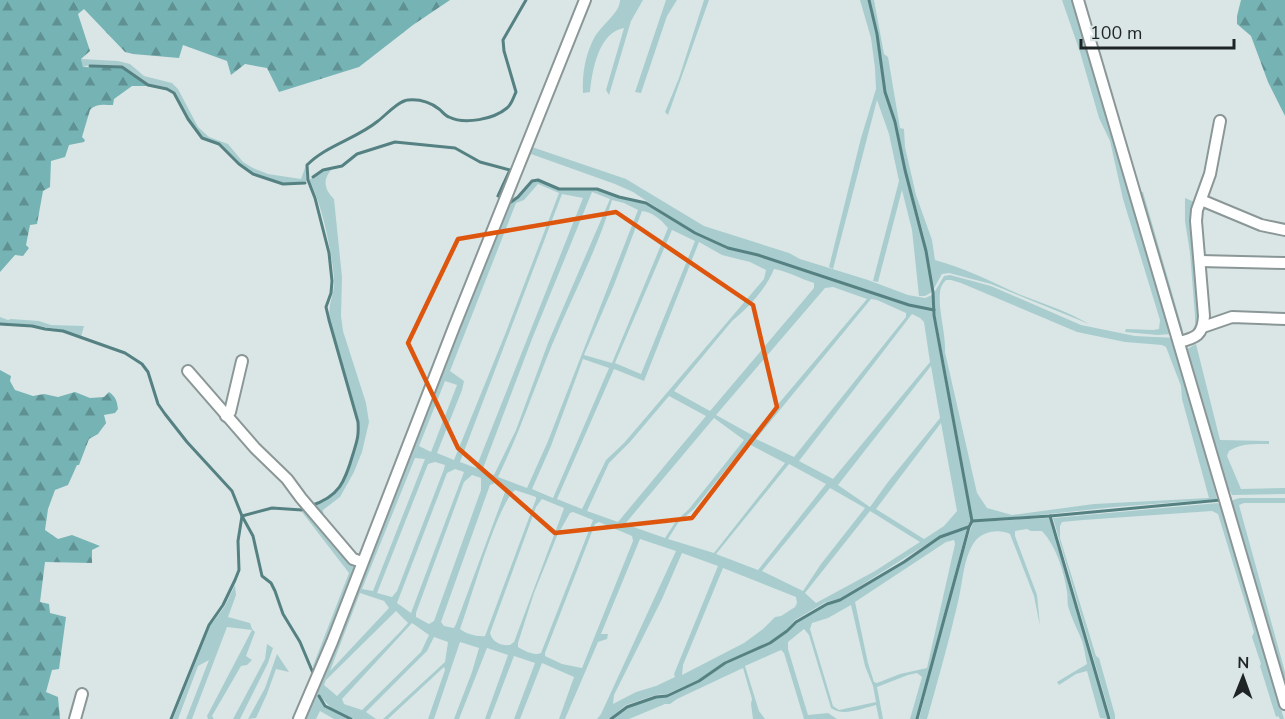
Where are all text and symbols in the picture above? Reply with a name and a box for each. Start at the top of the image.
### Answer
scale bar [1081,12,1234,50]
text: 100 m [1090,21,1142,45]
north arrow [1213,647,1273,707]
text: N [1237,652,1249,674]

